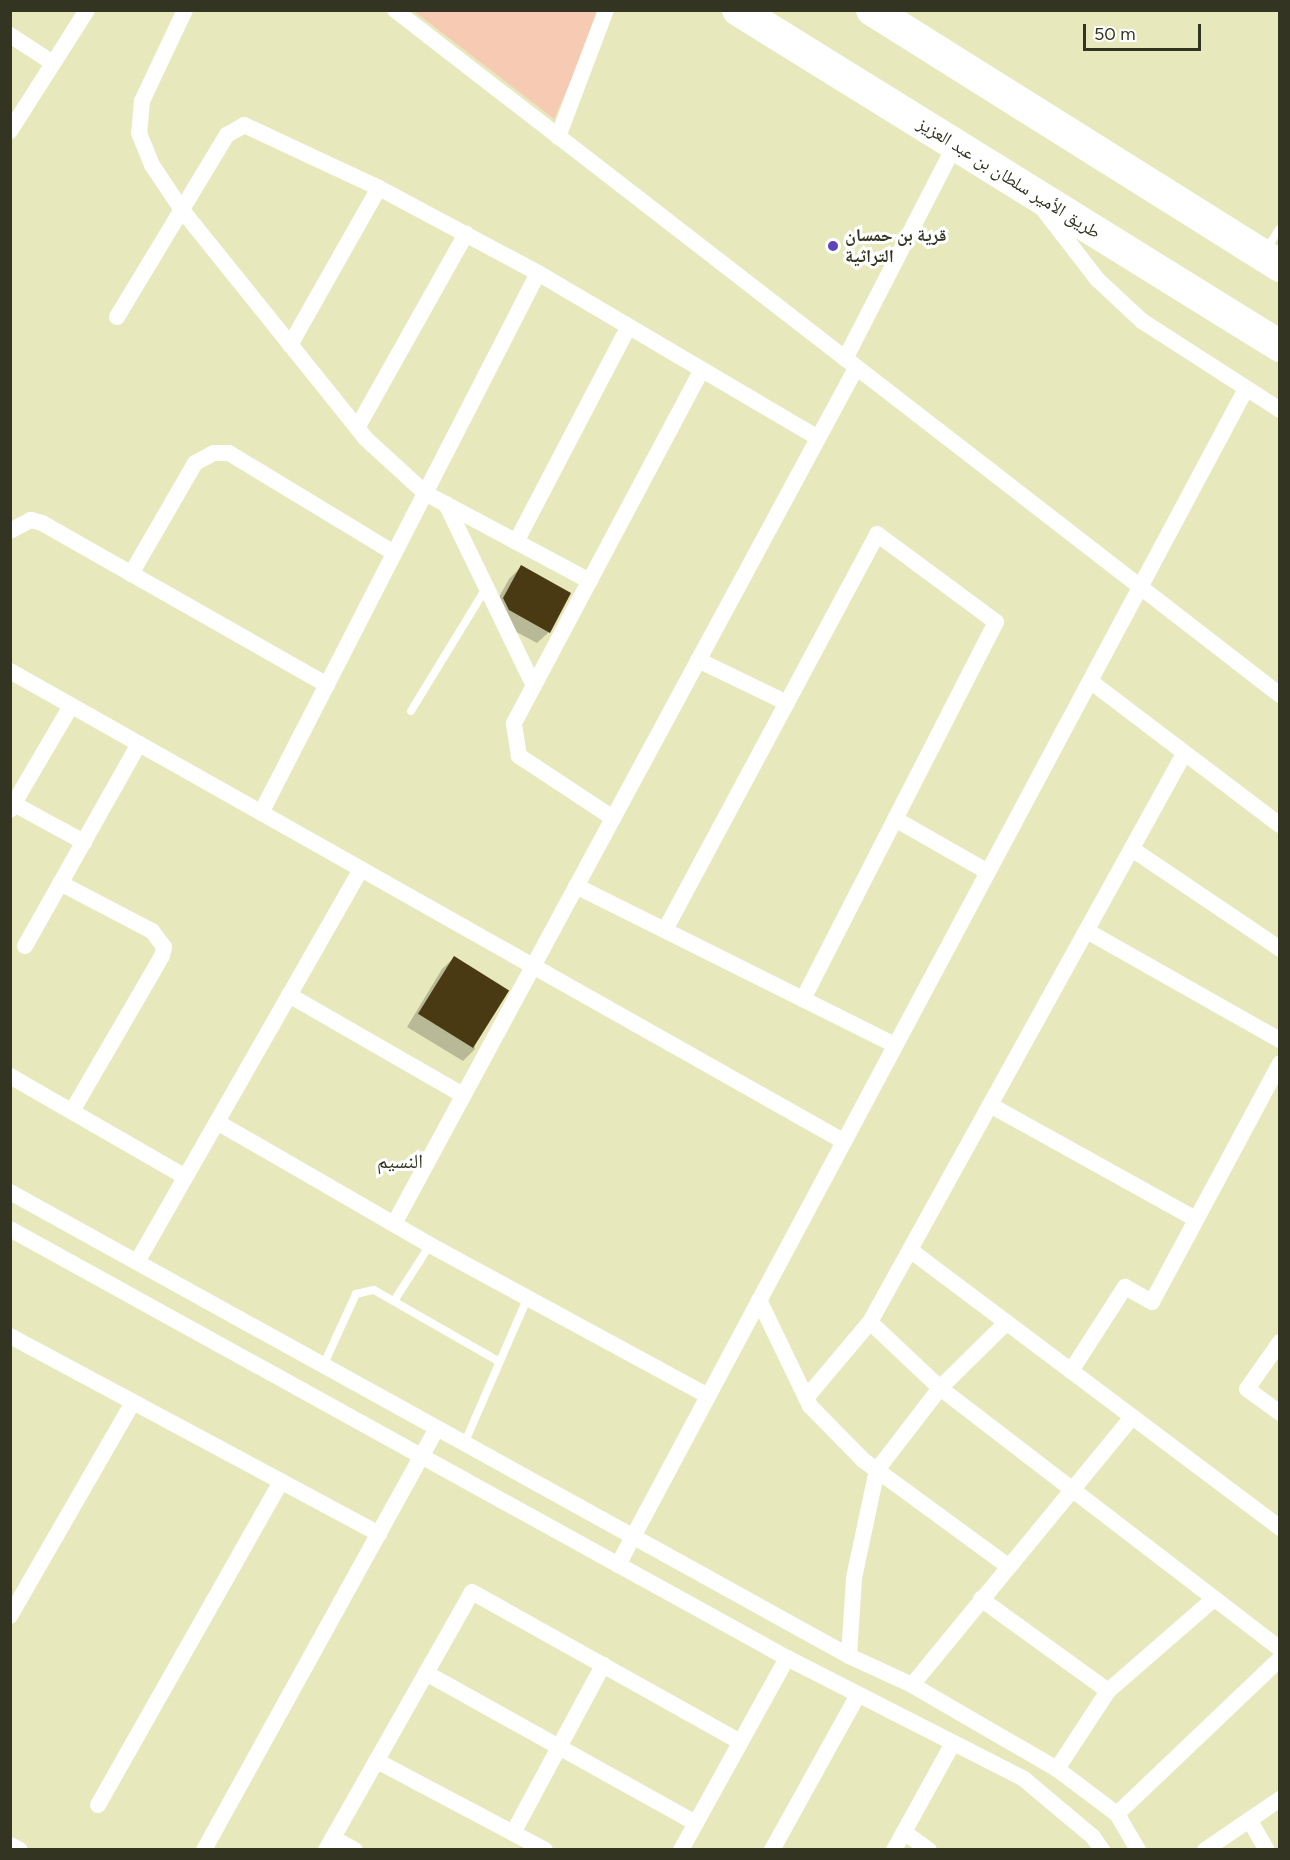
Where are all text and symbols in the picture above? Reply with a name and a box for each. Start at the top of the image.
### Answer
scale bar [1086,12,1204,50]
text: 50 m [1094,23,1136,45]
street label: طريق الأمير سلطان بن عبد العزيز [913,113,1105,243]
place label: قرية بن حمسان التراثية [845,225,946,268]
marker: قرية بن حمسان التراثية [826,239,840,253]
district label: النسيم [377,1149,423,1173]

